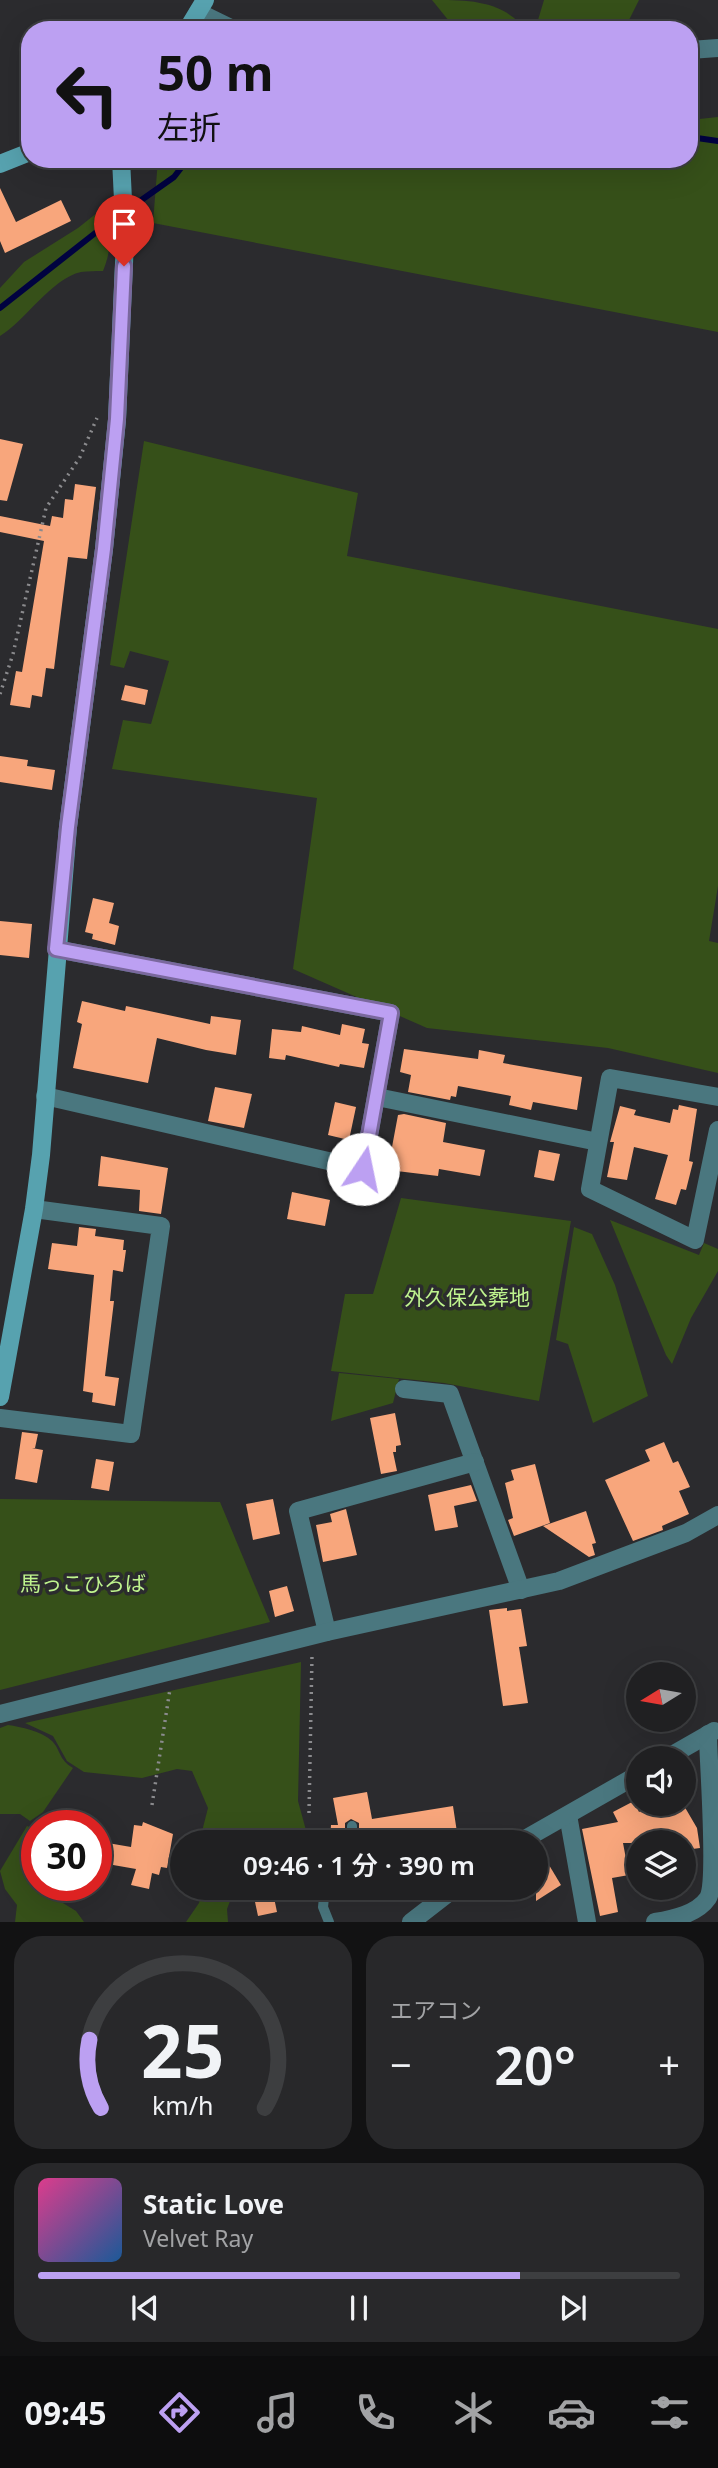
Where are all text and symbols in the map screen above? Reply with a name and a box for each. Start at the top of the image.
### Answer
text: 50 m [157,39,274,105]
icon: left [42,49,133,140]
text: 左折 [157,105,221,148]
pin [94,194,154,266]
icon: arrive [105,205,143,243]
position arrow [326,1132,400,1206]
park label: 外久保公葬地 [404,1283,530,1311]
park label: 馬っこひろば [20,1569,146,1597]
north arrow [626,1662,696,1732]
map controls [626,1662,696,1900]
button: sound [626,1746,696,1816]
speed limit sign: 30 [21,1810,112,1901]
button: layers [626,1830,696,1900]
text: 09:46 · 1 分 · 390 m [243,1847,475,1883]
text: エアコン [390,1994,482,2026]
text: 25 [141,2001,225,2100]
text: 20° [494,2029,576,2100]
text: − [390,2038,412,2090]
text: + [658,2038,680,2090]
text: km/h [152,2088,214,2122]
text: Static Love [143,2186,284,2222]
text: Velvet Ray [143,2222,253,2254]
icon: previous [126,2289,164,2327]
icon: pause [340,2289,378,2327]
icon: next [554,2289,592,2327]
icon: directions [155,2388,204,2437]
icon: music [253,2388,302,2437]
icon: phone [351,2388,400,2437]
icon: climate [449,2388,498,2437]
icon: car [547,2388,596,2437]
icon: filters [645,2388,694,2437]
text: 09:45 [24,2391,107,2434]

